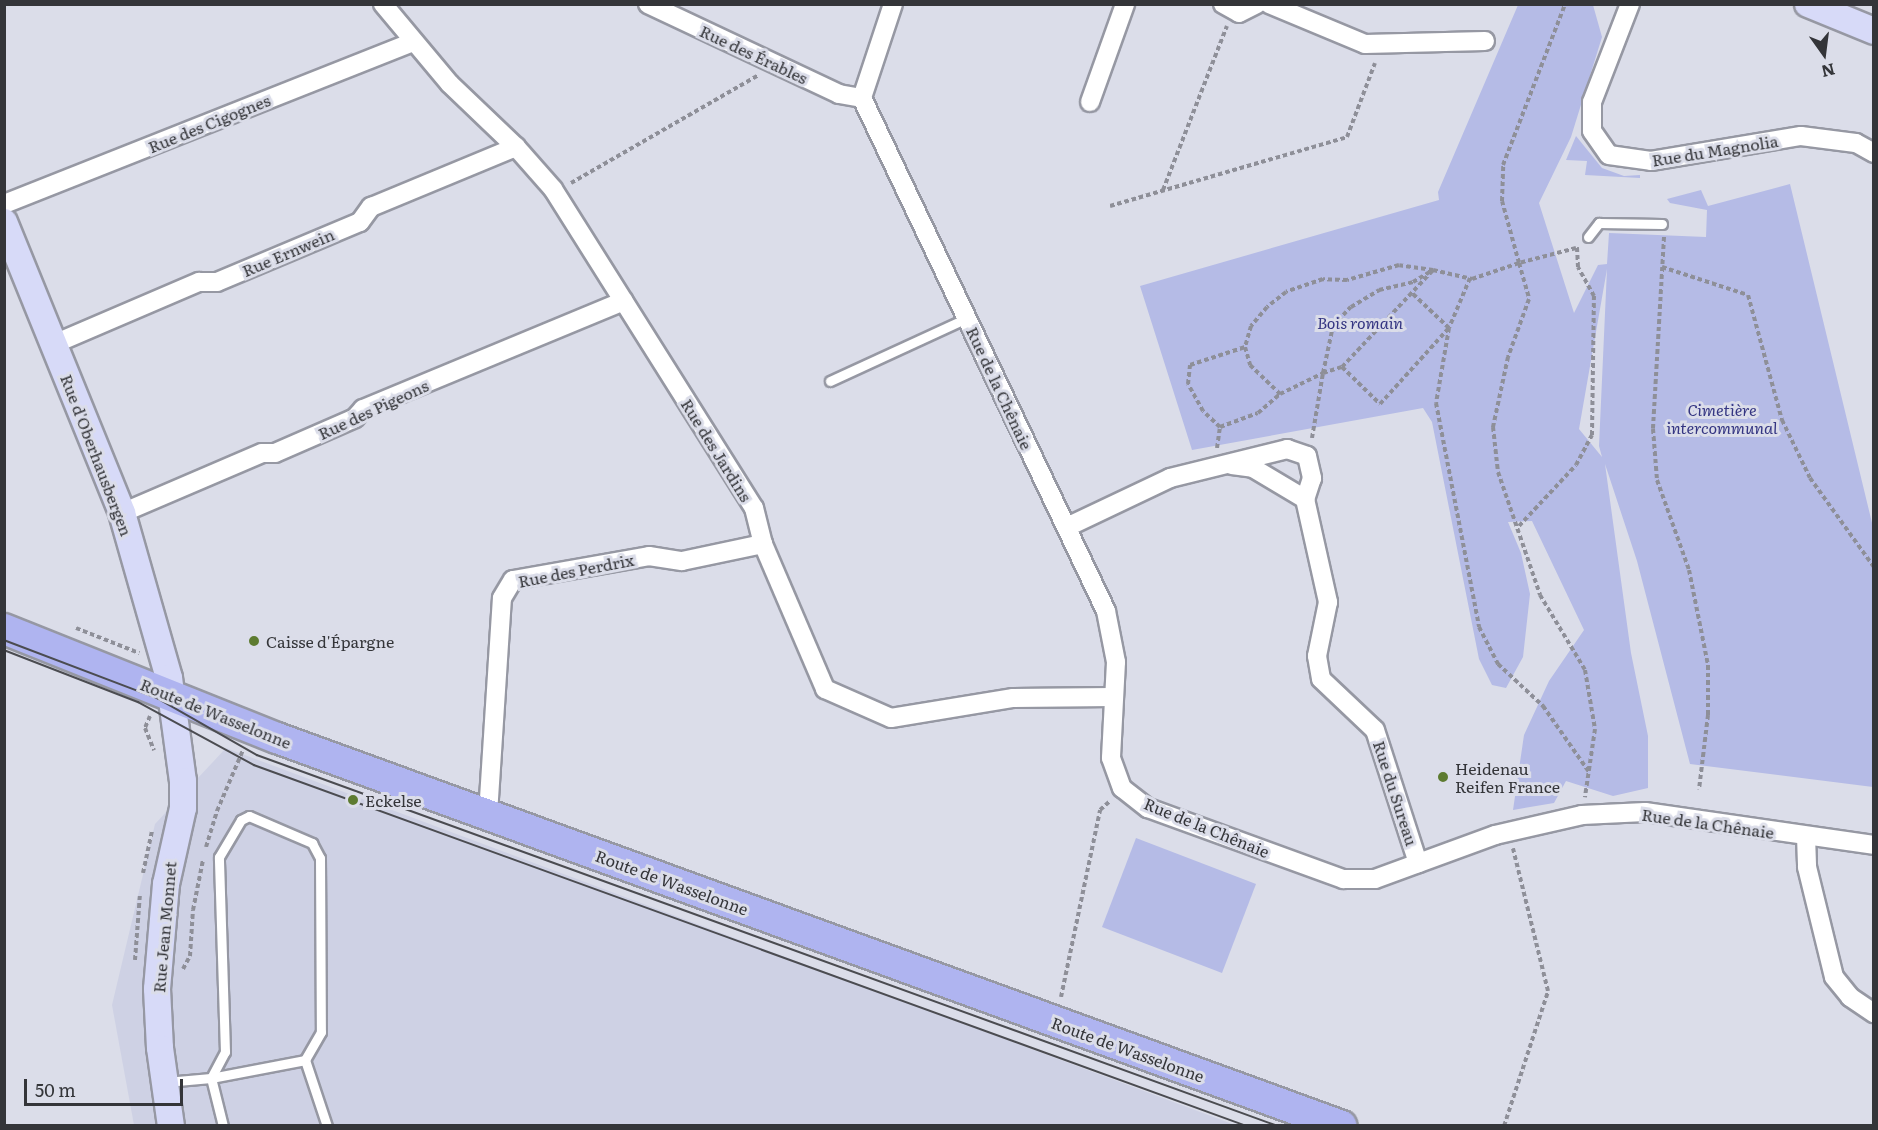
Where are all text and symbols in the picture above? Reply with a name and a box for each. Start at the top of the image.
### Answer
street label: Rue des Érables [697,21,811,87]
north arrow [1794,24,1854,84]
text: N [1819,58,1838,85]
street label: Rue des Cigognes [145,90,273,156]
street label: Rue du Magnolia [1650,131,1780,169]
street label: Rue Ernwein [239,224,337,280]
park label: Bois romain [1317,312,1403,332]
street label: Rue de la Chênaie [963,324,1037,452]
street label: Rue d'Oberhausbergen [57,371,137,539]
street label: Rue des Pigeons [315,375,431,443]
street label: Rue des Jardins [678,395,756,505]
park label: Cimetière intercommunal [1666,399,1778,437]
street label: Rue des Perdrix [516,549,636,591]
place label: Caisse d'Épargne [266,631,394,651]
marker: Caisse d'Épargne [247,634,261,648]
street label: Route de Wasselonne [138,674,294,752]
street label: Rue du Sureau [1370,738,1422,848]
place label: Heidenau Reifen France [1455,758,1560,796]
marker: Heidenau Reifen France [1436,770,1450,784]
place label: Eckelse [365,790,422,810]
marker: Eckelse [346,793,360,807]
street label: Rue de la Chênaie [1142,793,1272,861]
street label: Rue de la Chênaie [1641,804,1775,842]
street label: Route de Wasselonne [593,845,751,919]
street label: Rue Jean Monnet [149,861,179,993]
street label: Route de Wasselonne [1049,1012,1207,1086]
scale bar [27,1067,186,1105]
text: 50 m [35,1076,76,1103]

